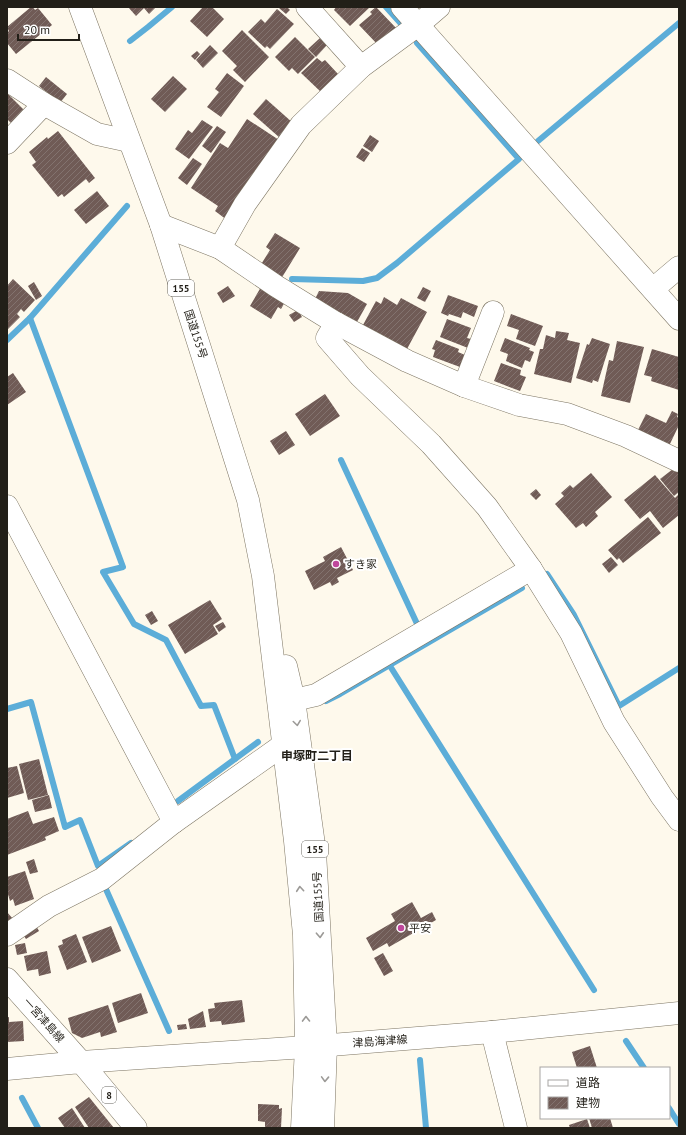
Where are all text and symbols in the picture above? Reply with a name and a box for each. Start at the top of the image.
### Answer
scale bar [18,16,79,42]
text: 20 m [24,22,50,37]
road number: 155 [168,280,194,296]
street label: 国道155号 [181,308,211,360]
place label: すき家 [344,557,377,571]
marker: すき家 [331,559,341,569]
one-way arrow [292,720,301,726]
district label: 申塚町二丁目 [281,748,353,763]
road number: 155 [302,841,328,857]
street label: 国道155号 [310,871,326,923]
one-way arrow [295,886,304,892]
place label: 平安 [409,921,431,935]
marker: 平安 [396,923,406,933]
one-way arrow [316,932,325,938]
street label: 一宮津島線 [20,995,68,1045]
one-way arrow [301,1016,310,1022]
street label: 津島海津線 [352,1032,408,1050]
legend [540,1067,670,1119]
text: 道路 [576,1075,600,1090]
one-way arrow [321,1076,329,1082]
road number: 8 [102,1087,116,1103]
text: 建物 [576,1095,600,1110]

